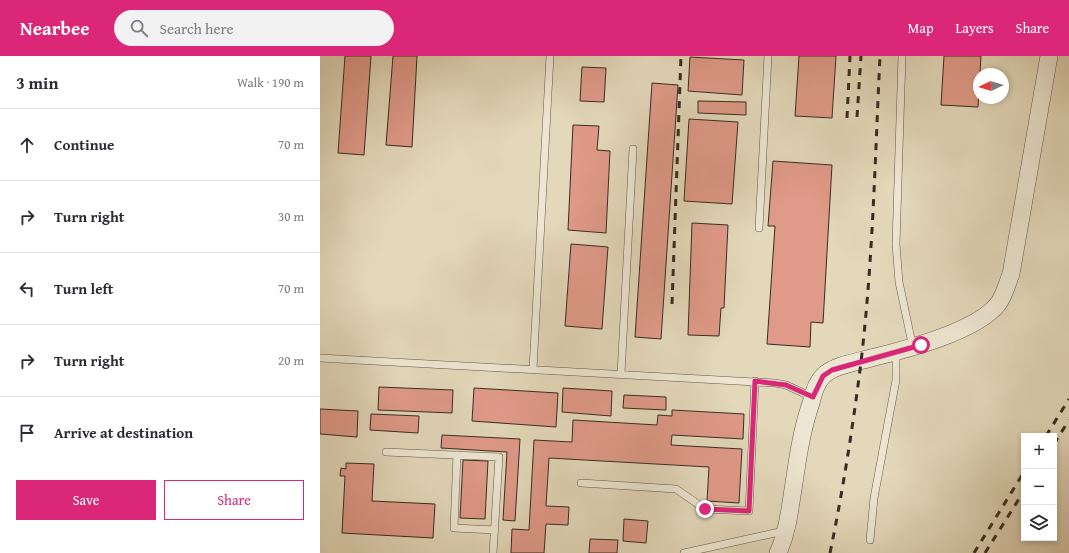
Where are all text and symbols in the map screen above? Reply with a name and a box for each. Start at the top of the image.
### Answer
search box [114,10,394,46]
text: Nearbee [20,14,90,42]
icon: search [128,17,150,39]
text: Search here [160,18,234,39]
text: Map [908,18,934,38]
text: Layers [956,18,994,38]
text: Share [1016,18,1049,38]
north arrow [973,68,1009,104]
text: 3 min [16,70,58,95]
text: Walk · 190 m [237,73,304,92]
icon: ahead [16,134,38,156]
text: Continue [54,134,115,155]
text: 70 m [278,135,304,154]
icon: right [16,206,38,228]
text: Turn right [54,206,125,227]
text: 30 m [278,207,304,226]
icon: left [16,278,38,300]
text: Turn left [54,278,113,299]
text: 70 m [278,279,304,298]
route start [912,336,930,354]
icon: right [16,350,38,372]
text: Turn right [54,350,125,371]
text: 20 m [278,351,304,370]
icon: arrive [16,422,38,444]
text: Arrive at destination [54,422,193,443]
map controls [1021,433,1057,541]
button: + [1021,433,1057,469]
button: − [1021,469,1057,505]
button: Save [16,480,156,520]
button: Share [164,480,304,520]
route end [696,500,714,518]
button: layers [1021,505,1057,541]

